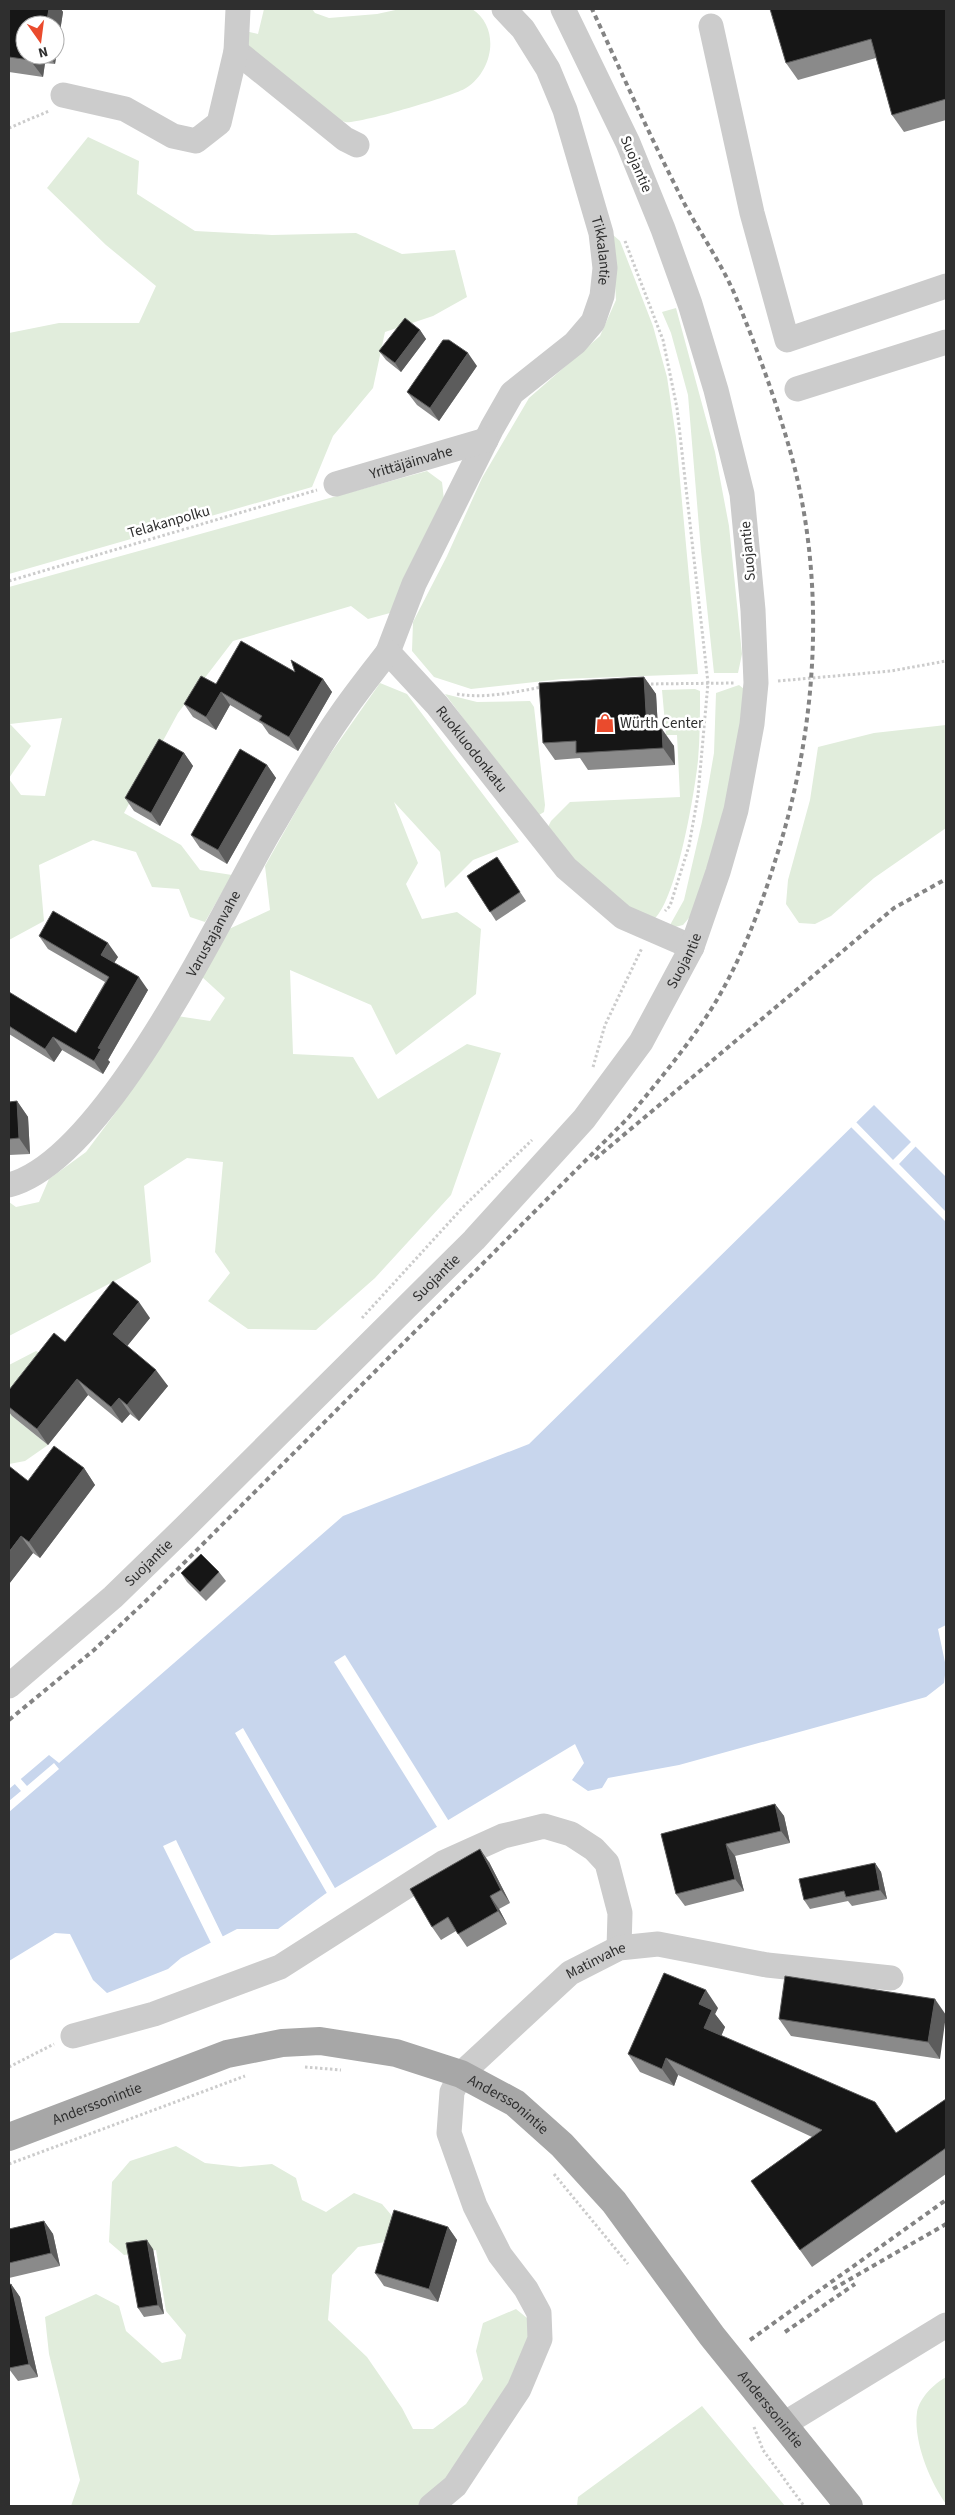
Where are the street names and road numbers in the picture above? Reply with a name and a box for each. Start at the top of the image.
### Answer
street label: Suojantie [615,132,657,196]
street label: Tikkalantie [586,214,616,286]
street label: Yrittäjäinvahe [366,440,455,484]
street label: Telakanpolku [125,500,213,544]
street label: Suojantie [735,520,761,582]
street label: Ruokluodonkatu [431,701,513,797]
street label: Varustajanvahe [181,886,246,981]
street label: Suojantie [661,930,707,992]
street label: Suojantie [407,1249,465,1306]
street label: Suojantie [119,1534,177,1591]
street label: Matinvahe [562,1937,626,1984]
street label: Anderssonintie [464,2069,554,2139]
street label: Anderssonintie [49,2077,145,2130]
street label: Anderssonintie [733,2366,809,2452]

